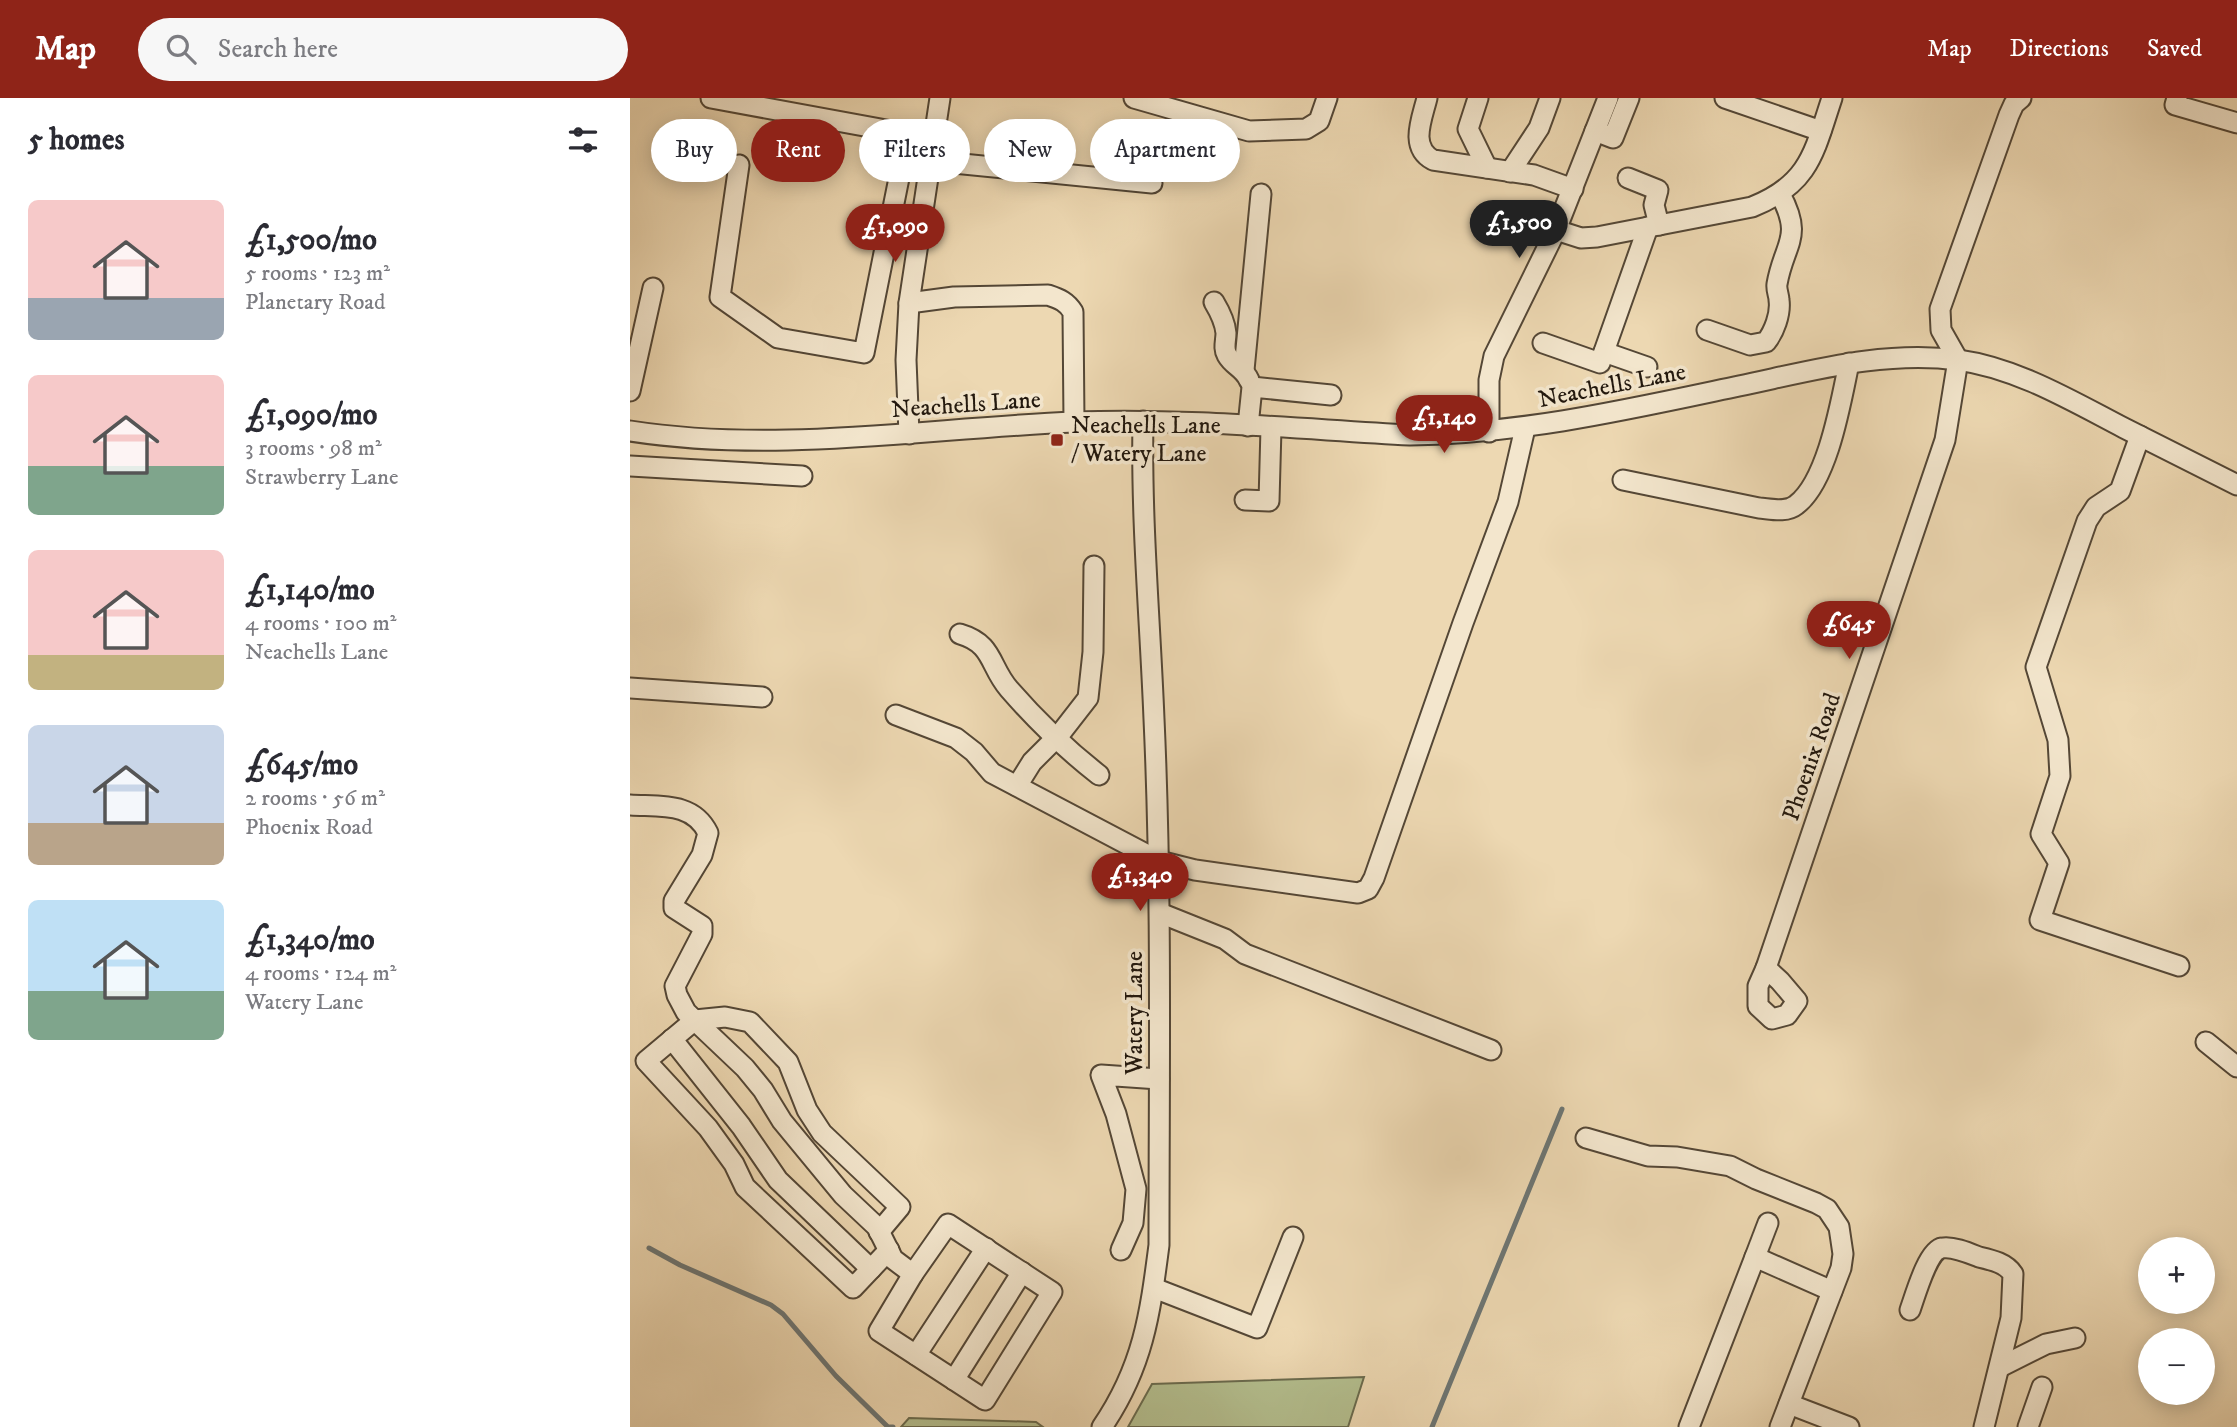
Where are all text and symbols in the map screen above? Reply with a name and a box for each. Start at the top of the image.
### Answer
search box [138,18,628,81]
text: Map [35,29,96,70]
icon: search [162,30,200,68]
text: Search here [218,33,338,66]
text: Map [1927,34,1972,64]
text: Directions [2010,34,2109,64]
text: Saved [2147,34,2202,64]
chip: Buy [651,119,737,182]
chip: Rent [751,119,845,182]
chip: Filters [859,119,970,182]
chip: New [984,119,1076,182]
chip: Apartment [1090,119,1240,182]
icon: filters [564,121,602,159]
text: 5 homes [28,122,124,159]
pin: £1,500 [1462,200,1576,260]
pin: £1,090 [838,204,952,264]
text: £1,500 [1486,208,1552,237]
text: £1,090 [862,212,928,241]
text: £1,500/mo [245,222,377,259]
icon: home [84,228,168,312]
text: 5 rooms · 123 m² [245,259,390,288]
text: Planetary Road [245,288,386,317]
street label: Neachells Lane [1536,357,1688,415]
street label: Neachells Lane [890,385,1042,425]
pin: £1,140 [1387,396,1501,455]
text: £1,090/mo [245,397,377,434]
icon: home [84,403,168,487]
text: £1,140 [1412,403,1476,432]
place label: Neachells Lane / Watery Lane [1071,411,1221,469]
marker: Neachells Lane / Watery Lane [1049,432,1065,448]
text: 3 rooms · 98 m² [245,434,382,463]
text: Strawberry Lane [245,463,398,492]
text: £1,140/mo [245,572,375,609]
icon: home [84,578,168,662]
pin: £645 [1808,602,1890,661]
text: 4 rooms · 100 m² [245,609,397,638]
text: £645 [1823,609,1875,638]
text: Neachells Lane [245,638,388,667]
street label: Phoenix Road [1776,689,1848,825]
text: £645/mo [245,747,358,784]
icon: home [84,753,168,837]
text: 2 rooms · 56 m² [245,784,385,813]
text: Phoenix Road [245,813,373,842]
pin: £1,340 [1083,854,1197,913]
text: £1,340 [1108,861,1172,890]
text: £1,340/mo [245,922,375,959]
icon: home [84,928,168,1012]
street label: Watery Lane [1120,951,1150,1076]
text: 4 rooms · 124 m² [245,959,396,988]
text: Watery Lane [245,988,364,1017]
map controls [2138,1237,2215,1405]
button: + [2138,1237,2215,1314]
button: − [2138,1328,2215,1405]

